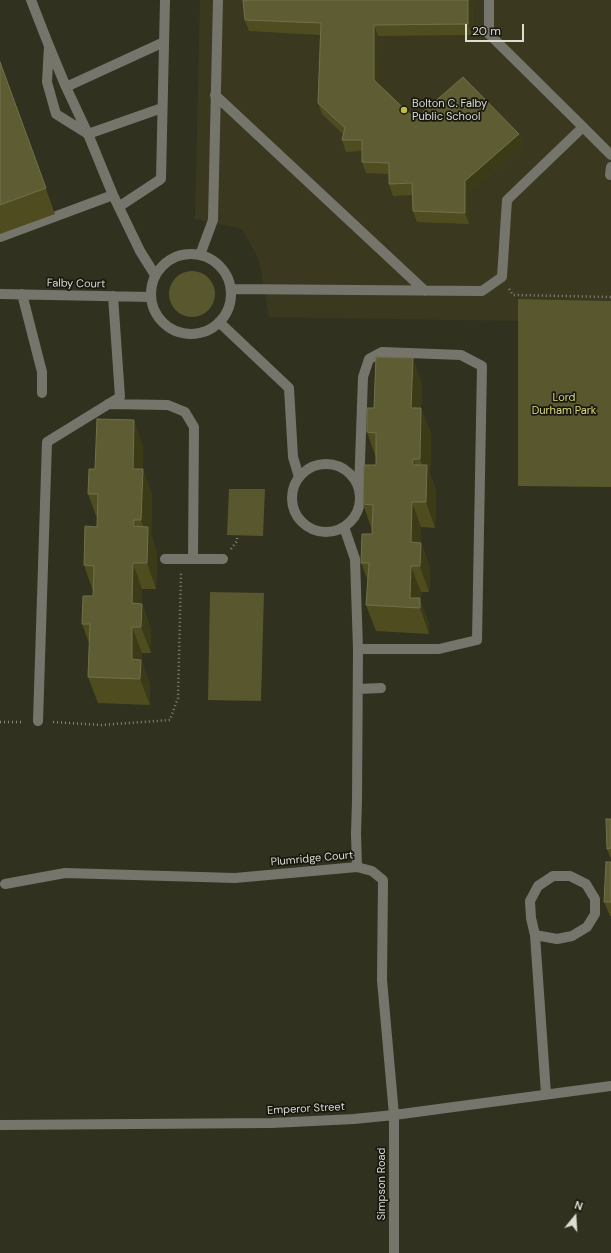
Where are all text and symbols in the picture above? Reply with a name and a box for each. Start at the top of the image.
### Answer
scale bar [467,16,526,42]
text: 20 m [472,23,501,39]
place label: Bolton C. Falby Public School [412,97,487,123]
marker: Bolton C. Falby Public School [399,105,409,115]
street label: Falby Court [47,277,105,291]
park label: Lord Durham Park [532,391,596,417]
street label: Plumridge Court [270,849,354,869]
street label: Emperor Street [267,1100,345,1118]
street label: Simpson Road [375,1148,389,1220]
north arrow [555,1197,595,1237]
text: N [573,1198,585,1213]

